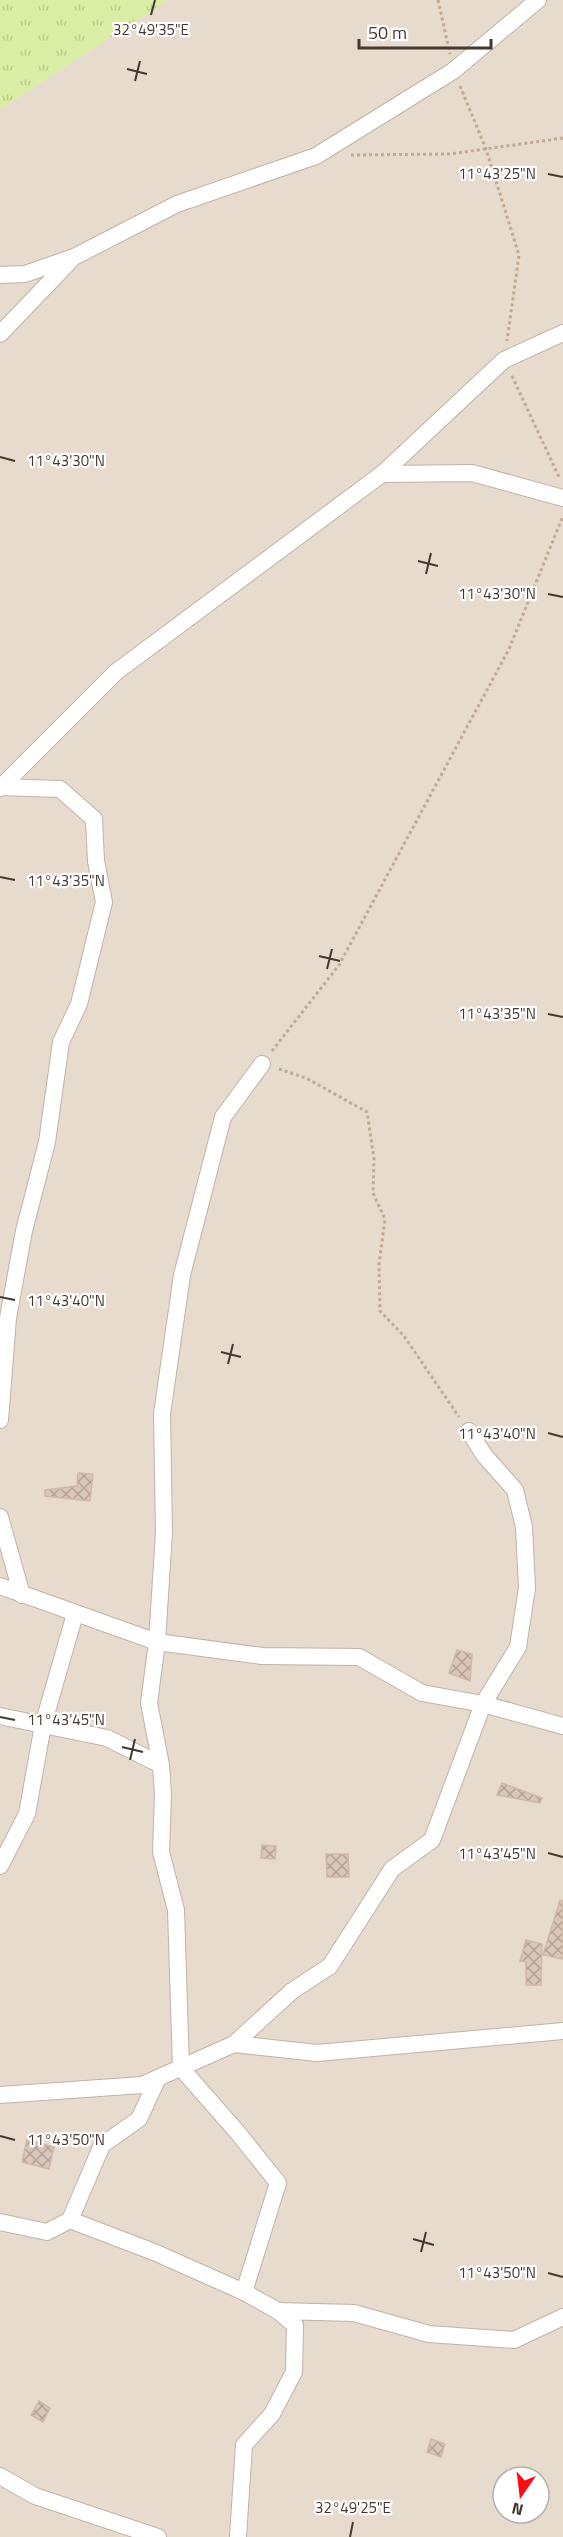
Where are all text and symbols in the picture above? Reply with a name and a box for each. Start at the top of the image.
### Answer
scale bar [359,12,491,50]
text: 32°49'35"E [113,18,189,41]
text: 50 m [368,19,407,46]
text: 11°43'25"N [458,162,536,185]
text: 11°43'30"N [27,449,105,472]
text: 11°43'30"N [458,582,536,605]
text: 11°43'35"N [27,869,105,892]
text: 11°43'35"N [458,1002,536,1025]
text: 11°43'40"N [27,1289,105,1312]
text: 11°43'40"N [458,1422,536,1445]
text: 11°43'45"N [27,1708,105,1731]
text: 11°43'45"N [458,1842,536,1865]
text: 11°43'50"N [27,2128,105,2151]
text: 11°43'50"N [458,2261,536,2284]
north arrow [491,2465,551,2525]
text: 32°49'25"E [315,2496,391,2519]
text: N [509,2497,526,2523]

